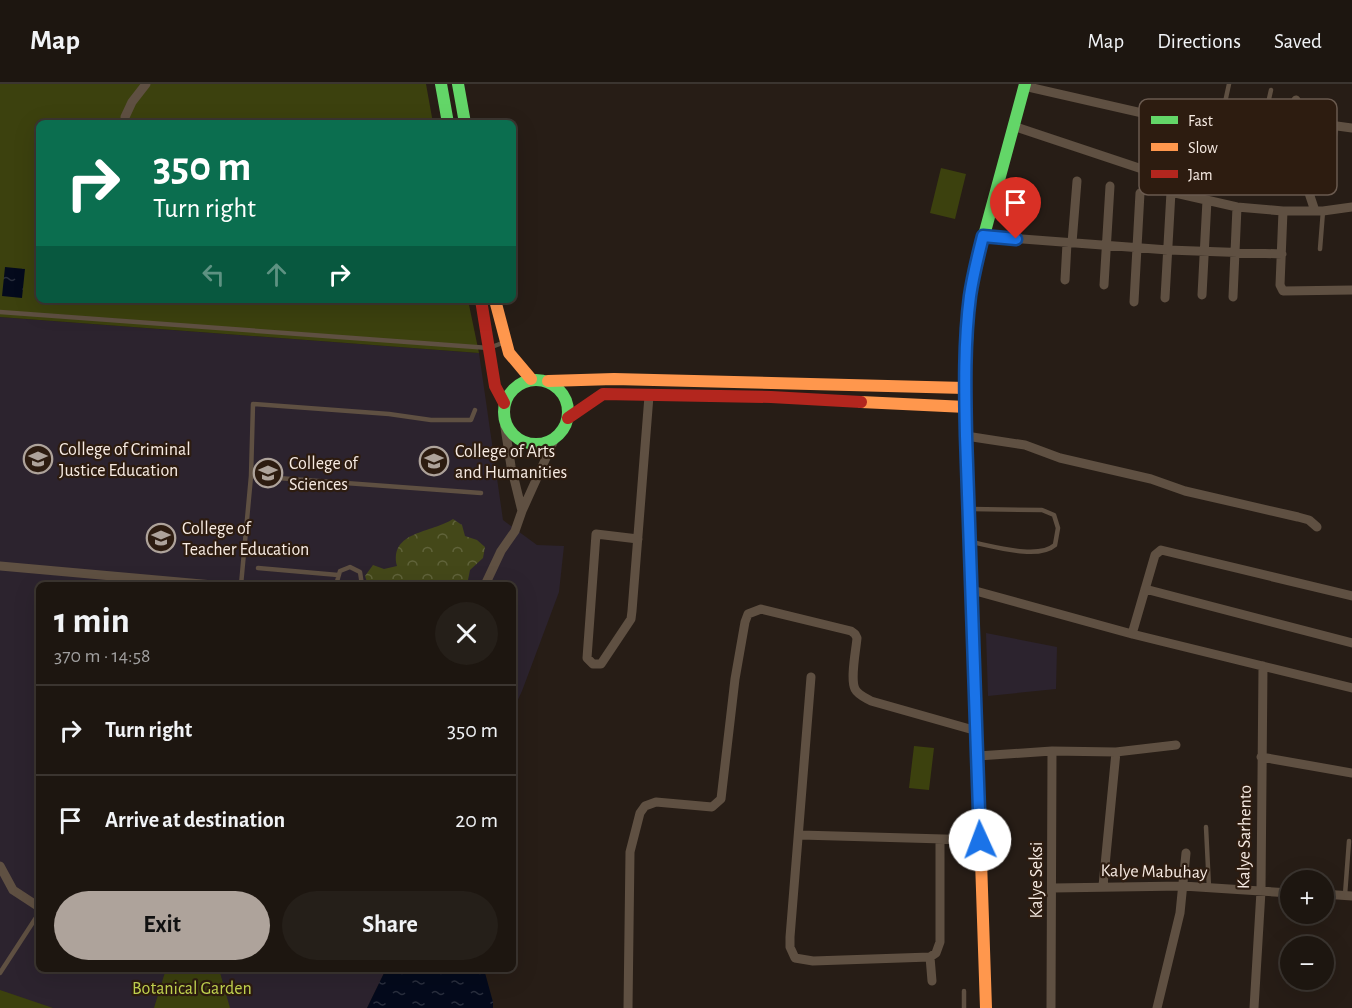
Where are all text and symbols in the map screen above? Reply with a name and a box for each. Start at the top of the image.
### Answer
text: Map [30,27,80,55]
text: Map [1088,31,1124,52]
text: Directions [1157,31,1241,52]
text: Saved [1274,31,1322,52]
legend [1139,99,1337,195]
text: Fast [1188,113,1213,129]
text: Slow [1188,140,1218,156]
icon: right [54,144,132,222]
text: 350 m [153,146,251,188]
text: Jam [1188,167,1213,183]
pin [990,177,1041,239]
icon: arrive [999,186,1032,219]
text: Turn right [153,195,256,222]
icon: left [197,258,230,291]
icon: ahead [260,258,293,291]
icon: right [323,258,356,291]
place label: College of Criminal Justice Education [59,441,191,480]
school or university icon: College of Criminal Justice Education [22,443,54,475]
place label: College of Arts and Humanities [455,443,567,482]
school or university icon: College of Arts and Humanities [418,445,450,477]
place label: College of Sciences [289,455,359,494]
school or university icon: College of Sciences [252,457,284,489]
place label: College of Teacher Education [182,520,309,559]
school or university icon: College of Teacher Education [145,522,177,554]
button: close [435,602,498,665]
text: 1 min [54,603,130,639]
text: 370 m · 14:58 [54,646,151,666]
icon: right [54,714,87,747]
text: Turn right [105,719,192,741]
text: 350 m [447,719,498,741]
street label: Kalye Sarhento [1235,784,1255,889]
icon: arrive [54,804,87,837]
position arrow [948,808,1012,872]
text: Arrive at destination [105,809,285,831]
text: 20 m [455,809,498,831]
street label: Kalye Seksi [1028,842,1046,918]
street label: Kalye Mabuhay [1100,862,1208,882]
map controls [1280,870,1334,990]
button: + [1280,870,1334,924]
button: Exit [54,891,270,960]
button: Share [282,891,498,960]
button: − [1280,936,1334,990]
park label: Botanical Garden [132,980,252,998]

